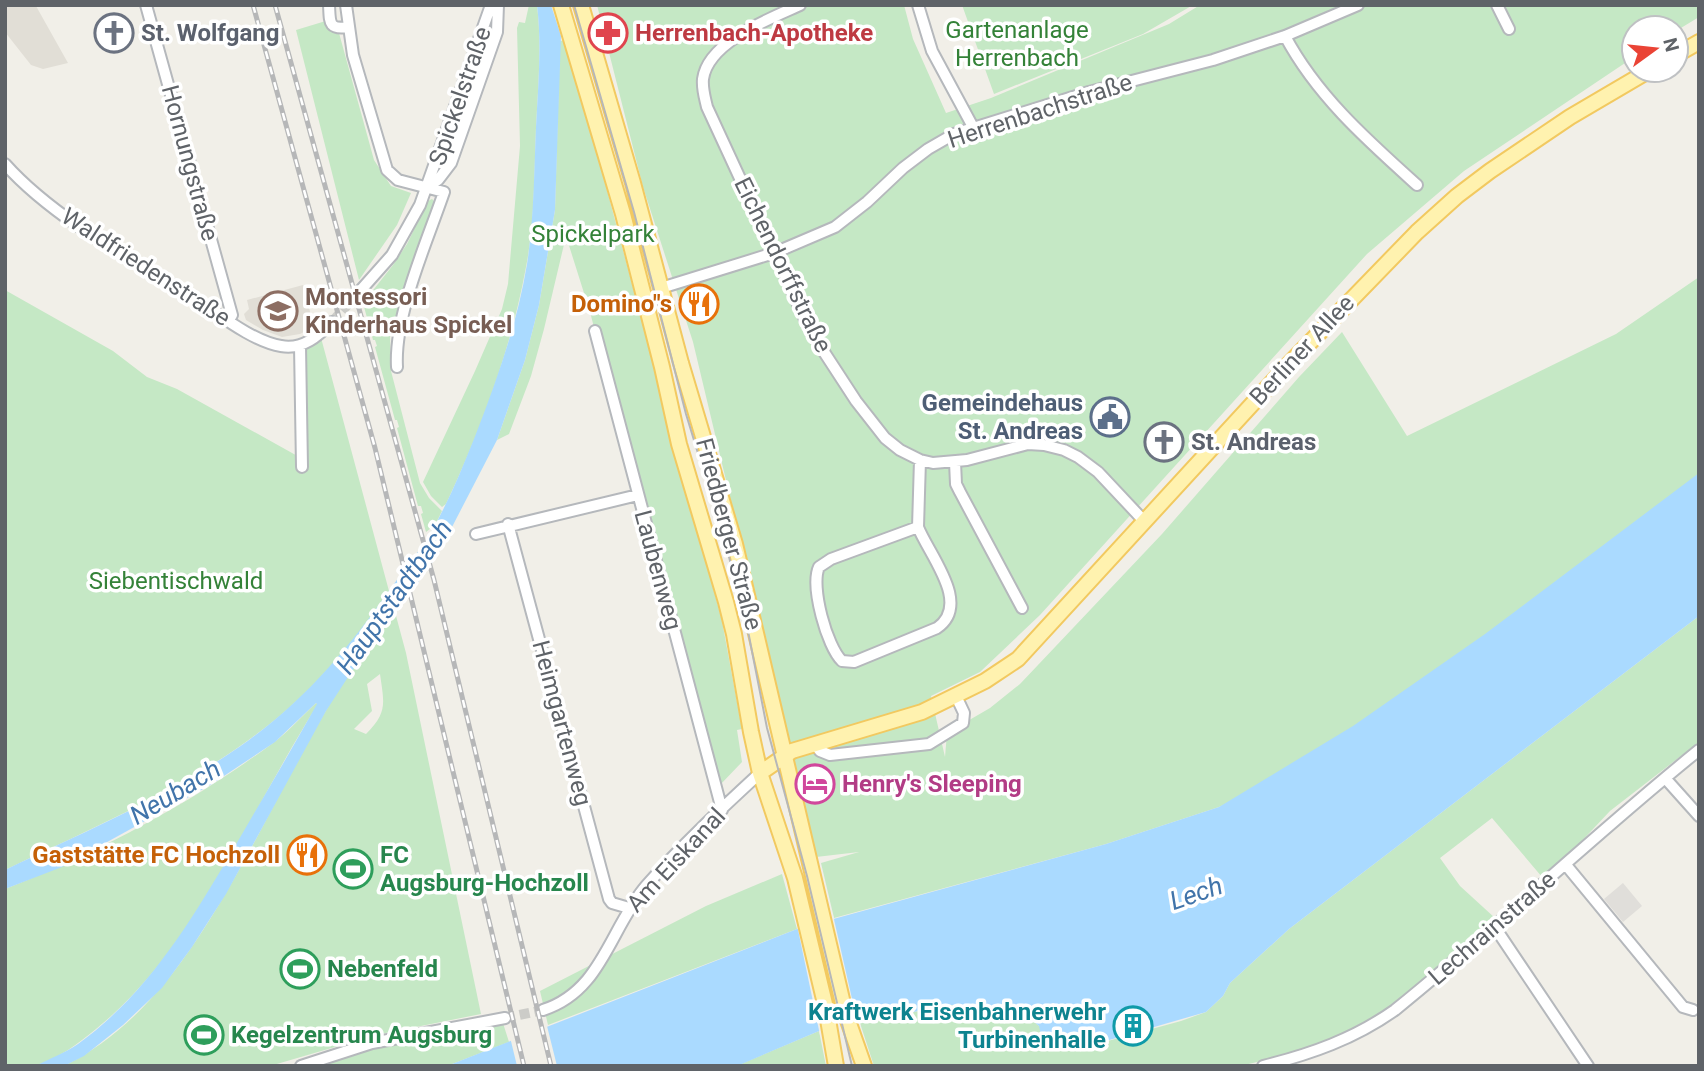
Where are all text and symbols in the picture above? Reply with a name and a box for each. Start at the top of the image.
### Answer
church icon: St. Wolfgang [93,12,135,54]
pharmacy icon: Herrenbach-Apotheke [587,12,629,54]
north arrow [1620,14,1690,84]
park label: Gartenanlage Herrenbach [945,16,1089,72]
place label: St. Wolfgang [141,19,279,47]
place label: Herrenbach-Apotheke [635,19,873,47]
street label: Spickelstraße [423,23,497,169]
text: N [1658,35,1684,54]
street label: Herrenbachstraße [944,68,1136,154]
street label: Hornungstraße [156,82,224,244]
street label: Eichendorffstraße [728,173,838,357]
street label: Waldfriedenstraße [56,202,236,332]
park label: Spickelpark [531,220,656,248]
place label: Montessori Kinderhaus Spickel [305,283,512,339]
restaurant icon: Domino"s [678,283,720,325]
street label: Berliner Allee [1244,289,1360,411]
school or university icon: Montessori Kinderhaus Spickel [257,290,299,332]
place label: Domino"s [571,290,672,318]
place label: Gemeindehaus St. Andreas [922,389,1083,445]
public building icon: Gemeindehaus St. Andreas [1089,396,1131,438]
church icon: St. Andreas [1143,421,1185,463]
place label: St. Andreas [1191,428,1316,456]
street label: Friedberger Straße [690,435,768,633]
street label: Laubenweg [629,507,687,633]
water label: Hauptstadtbach [330,514,458,680]
park label: Siebentischwald [89,567,263,595]
street label: Heimgartenweg [526,637,598,809]
water label: Neubach [124,753,226,831]
hotel icon: Henry's Sleeping [794,763,836,805]
place label: Henry's Sleeping [842,770,1022,798]
street label: Am Eiskanal [621,802,731,918]
restaurant icon: Gaststätte FC Hochzoll [286,834,328,876]
place label: Gaststätte FC Hochzoll [32,841,280,869]
place label: FC Augsburg-Hochzoll [380,841,589,897]
sports icon: FC Augsburg-Hochzoll [332,848,374,890]
street label: Lechrainstraße [1423,865,1561,991]
water label: Lech [1166,870,1226,916]
sports icon: Nebenfeld [279,948,321,990]
place label: Nebenfeld [327,955,438,983]
place label: Kraftwerk Eisenbahnerwehr Turbinenhalle [808,998,1106,1054]
building icon: Kraftwerk Eisenbahnerwehr Turbinenhalle [1112,1005,1154,1047]
sports icon: Kegelzentrum Augsburg [183,1014,225,1056]
place label: Kegelzentrum Augsburg [231,1021,492,1049]

